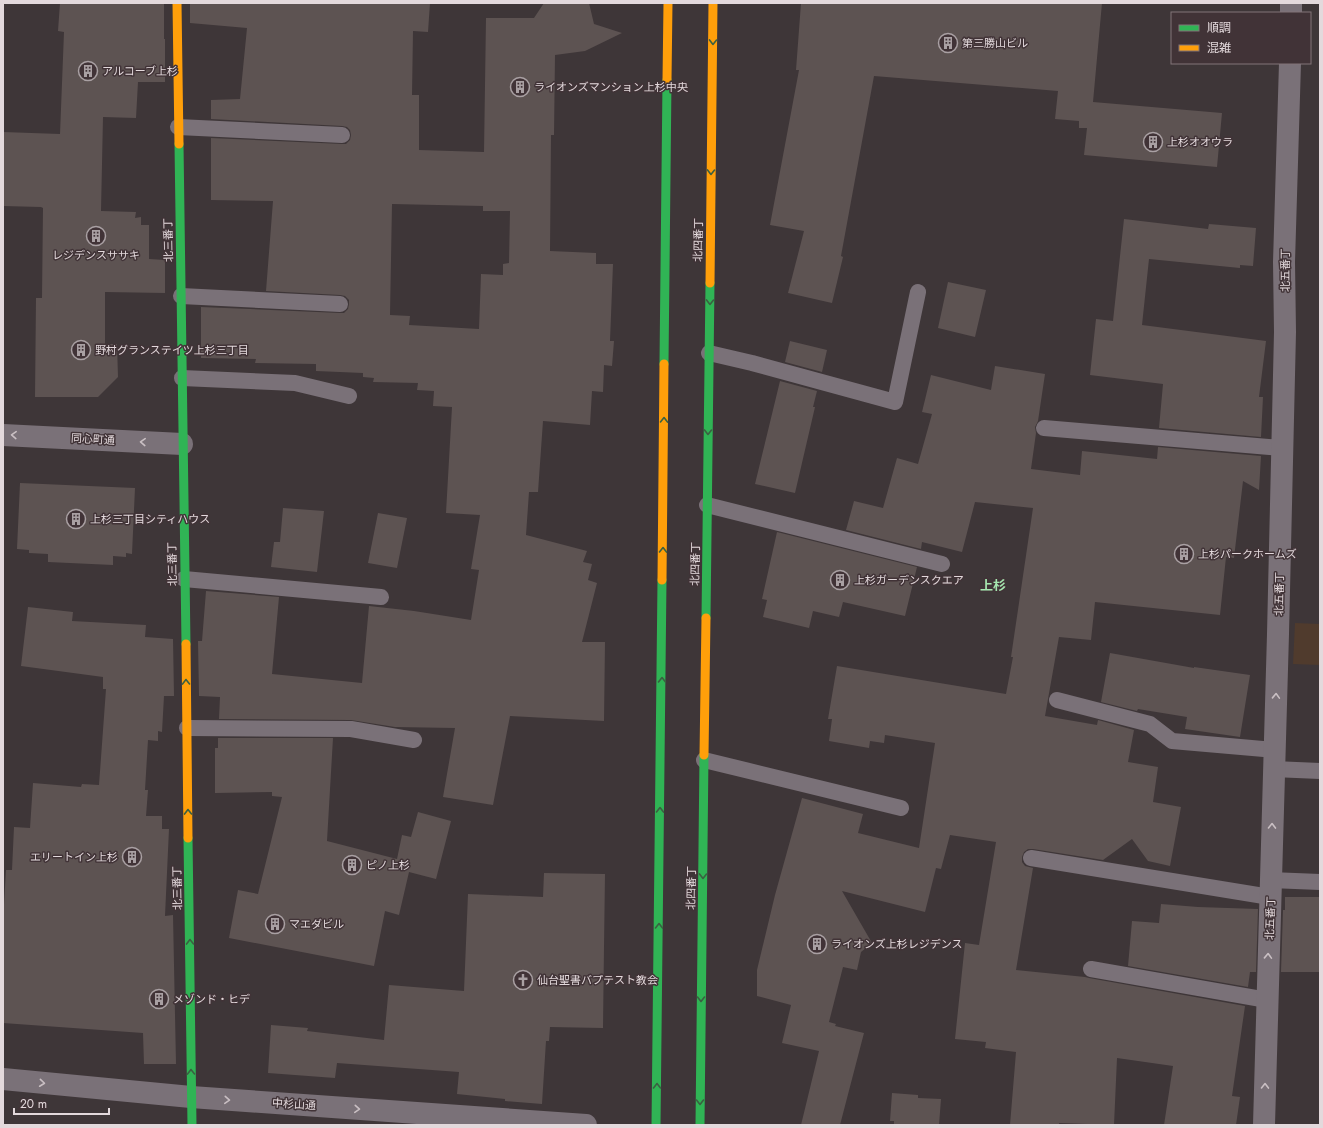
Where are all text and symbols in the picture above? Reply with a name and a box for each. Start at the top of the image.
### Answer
legend [1171,12,1311,64]
text: 順調 [1207,19,1231,37]
building icon: 第三勝山ビル [937,32,959,54]
place label: 第三勝山ビル [962,35,1028,51]
one-way arrow [709,39,717,45]
text: 混雑 [1207,39,1231,57]
building icon: アルコーブ上杉 [77,60,99,82]
place label: アルコーブ上杉 [102,63,178,79]
building icon: ライオンズマンション上杉中央 [509,76,531,98]
place label: ライオンズマンション上杉中央 [534,79,689,95]
building icon: 上杉オオウラ [1142,131,1164,153]
place label: 上杉オオウラ [1167,134,1233,150]
one-way arrow [707,169,715,175]
street label: 北三番丁 [160,218,176,262]
street label: 北四番丁 [690,218,706,262]
building icon: レジデンスササキ [85,225,107,247]
place label: レジデンスササキ [52,247,140,263]
street label: 北五番丁 [1277,248,1293,292]
one-way arrow [706,299,714,305]
building icon: 野村グランステイツ上杉三丁目 [70,339,92,361]
place label: 野村グランステイツ上杉三丁目 [95,342,249,358]
one-way arrow [660,417,668,423]
one-way arrow [704,429,712,435]
street label: 同心町通 [71,430,115,448]
one-way arrow [11,431,17,440]
one-way arrow [140,438,146,446]
building icon: 上杉三丁目シティハウス [65,508,87,530]
place label: 上杉三丁目シティハウス [90,511,210,527]
street label: 北三番丁 [164,542,180,586]
street label: 北四番丁 [687,542,703,586]
building icon: 上杉パークホームズ [1173,543,1195,565]
place label: 上杉パークホームズ [1198,546,1297,562]
one-way arrow [659,547,667,553]
building icon: 上杉ガーデンスクエア [829,569,851,591]
place label: 上杉ガーデンスクエア [854,572,964,588]
street label: 北五番丁 [1271,572,1287,616]
district label: 上杉 [980,576,1006,595]
one-way arrow [657,677,666,683]
one-way arrow [182,679,190,685]
one-way arrow [1271,693,1280,699]
one-way arrow [656,807,664,813]
one-way arrow [184,809,192,815]
one-way arrow [1268,823,1276,829]
building icon: エリートイン上杉 [121,846,143,868]
place label: エリートイン上杉 [30,849,118,865]
building icon: ピノ上杉 [341,854,363,876]
place label: ピノ上杉 [366,857,410,873]
street label: 北三番丁 [169,866,185,910]
street label: 北四番丁 [683,866,699,910]
one-way arrow [699,873,707,879]
street label: 北五番丁 [1261,896,1279,940]
building icon: マエダビル [264,913,286,935]
place label: マエダビル [289,916,344,932]
one-way arrow [655,923,663,929]
building icon: ライオンズ上杉レジデンス [806,933,828,955]
place label: ライオンズ上杉レジデンス [831,936,963,952]
one-way arrow [185,939,194,945]
one-way arrow [1264,953,1273,959]
church icon: 仙台聖書バプテスト教会 [512,969,534,991]
place label: 仙台聖書バプテスト教会 [537,972,658,988]
building icon: メゾンド・ヒデ [148,988,170,1010]
place label: メゾンド・ヒデ [173,991,250,1007]
one-way arrow [697,996,705,1002]
one-way arrow [187,1069,195,1075]
one-way arrow [39,1078,45,1087]
one-way arrow [652,1083,661,1089]
one-way arrow [1261,1083,1269,1089]
scale bar [14,1090,109,1116]
street label: 中杉山通 [271,1094,317,1114]
text: 20 m [20,1095,47,1113]
one-way arrow [224,1095,230,1104]
one-way arrow [696,1099,704,1105]
one-way arrow [354,1104,360,1113]

